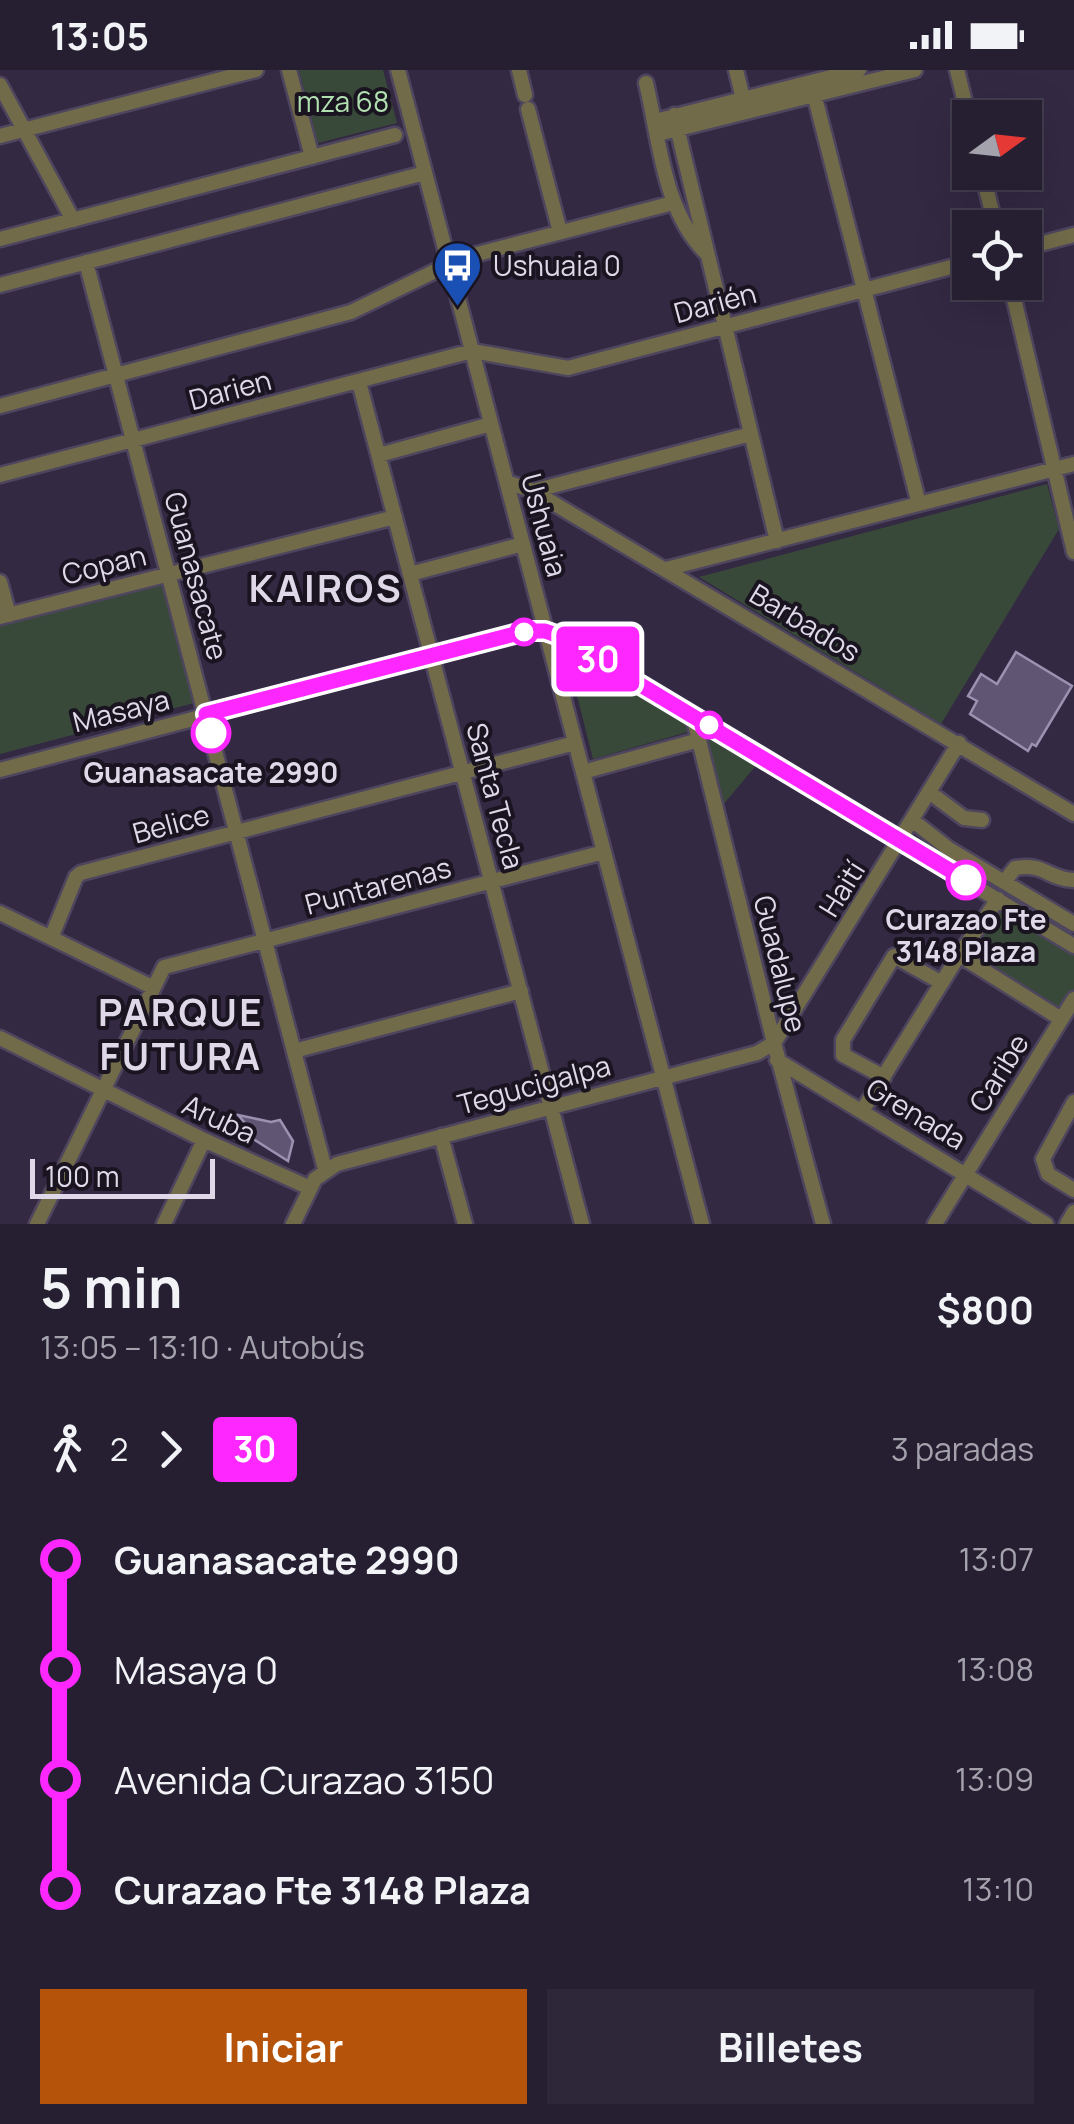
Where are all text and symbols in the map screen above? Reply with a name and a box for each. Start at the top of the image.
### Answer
text: 13:05 [50,9,149,61]
park label: mza 68 [297,82,389,120]
north arrow [952,100,1042,190]
map controls [952,100,1042,300]
button: locate [952,210,1042,300]
bus stop icon: Ushuaia 0 [432,240,484,308]
place label: Ushuaia 0 [493,246,621,284]
street label: Darién [669,273,760,331]
street label: Darien [184,360,275,418]
street label: Ushuaia [513,469,577,580]
street label: Guanasacate [156,488,238,664]
street label: Copan [58,535,150,593]
district label: KAIROS [249,561,403,613]
street label: Barbados [743,574,868,670]
unlabelled marker [511,619,537,645]
line badge: 30 [553,626,643,692]
text: 30 [576,635,620,683]
street label: Masaya [68,680,173,740]
unlabelled marker [696,712,722,738]
marker: Guanasacate 2990 [192,714,230,752]
street label: Santa Tecla [458,718,534,873]
place label: Guanasacate 2990 [84,753,338,791]
street label: Belice [128,795,213,851]
street label: Puntarenas [301,847,455,923]
street label: Haití [809,853,873,924]
marker: Curazao Fte 3148 Plaza [947,861,985,899]
street label: Guadalupe [746,891,816,1036]
place label: Curazao Fte 3148 Plaza [885,900,1047,970]
district label: PARQUE FUTURA [98,985,264,1081]
street label: Caribe [959,1026,1037,1119]
street label: Tegucigalpa [453,1045,614,1123]
street label: Grenada [860,1069,973,1158]
street label: Aruba [177,1085,262,1151]
scale bar [30,1154,215,1198]
text: 100 m [45,1157,119,1195]
text: 5 min [40,1249,183,1325]
text: $800 [937,1283,1034,1335]
text: 13:05 – 13:10 · Autobús [40,1325,365,1369]
icon: walk [40,1422,95,1477]
icon: forward [143,1422,198,1477]
text: 30 [233,1425,277,1473]
text: 2 [110,1427,128,1471]
text: 3 paradas [891,1427,1034,1471]
text: Guanasacate 2990 [114,1533,460,1585]
text: 13:07 [959,1537,1034,1581]
text: Masaya 0 [114,1643,278,1695]
text: 13:08 [956,1647,1034,1691]
text: Avenida Curazao 3150 [114,1753,494,1805]
text: 13:09 [955,1757,1034,1801]
text: Curazao Fte 3148 Plaza [114,1863,531,1915]
text: 13:10 [962,1867,1034,1911]
button: Iniciar [40,1989,527,2104]
button: Billetes [547,1989,1034,2104]

